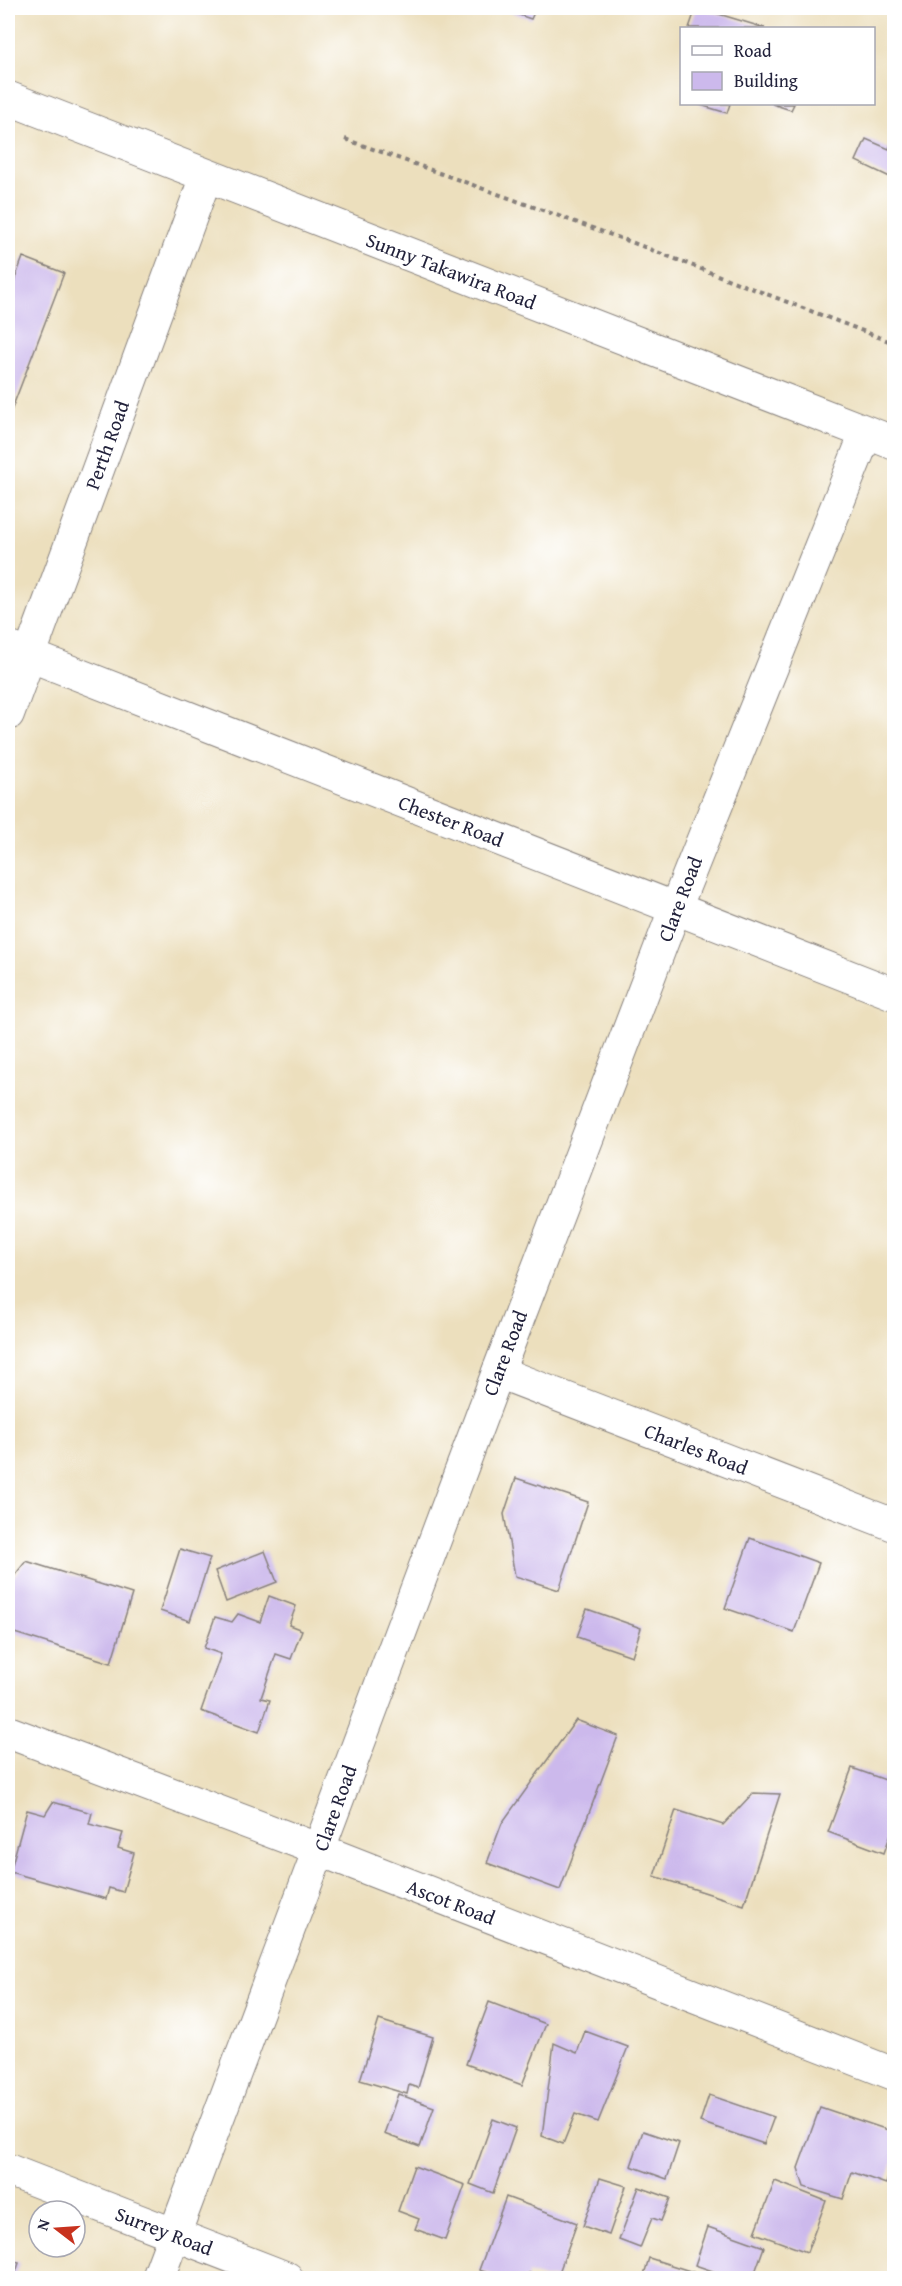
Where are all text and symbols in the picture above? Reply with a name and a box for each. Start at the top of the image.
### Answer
legend [680,27,875,105]
text: Road [734,37,772,64]
text: Building [734,67,798,94]
street label: Sunny Takawira Road [362,225,541,316]
street label: Perth Road [77,396,136,493]
street label: Chester Road [394,787,508,854]
street label: Clare Road [650,852,709,946]
street label: Clare Road [475,1306,534,1400]
street label: Charles Road [640,1415,753,1482]
street label: Clare Road [306,1761,364,1855]
street label: Ascot Road [403,1871,500,1932]
north arrow [27,2199,87,2259]
street label: Surrey Road [111,2199,217,2263]
text: N [30,2216,56,2233]

